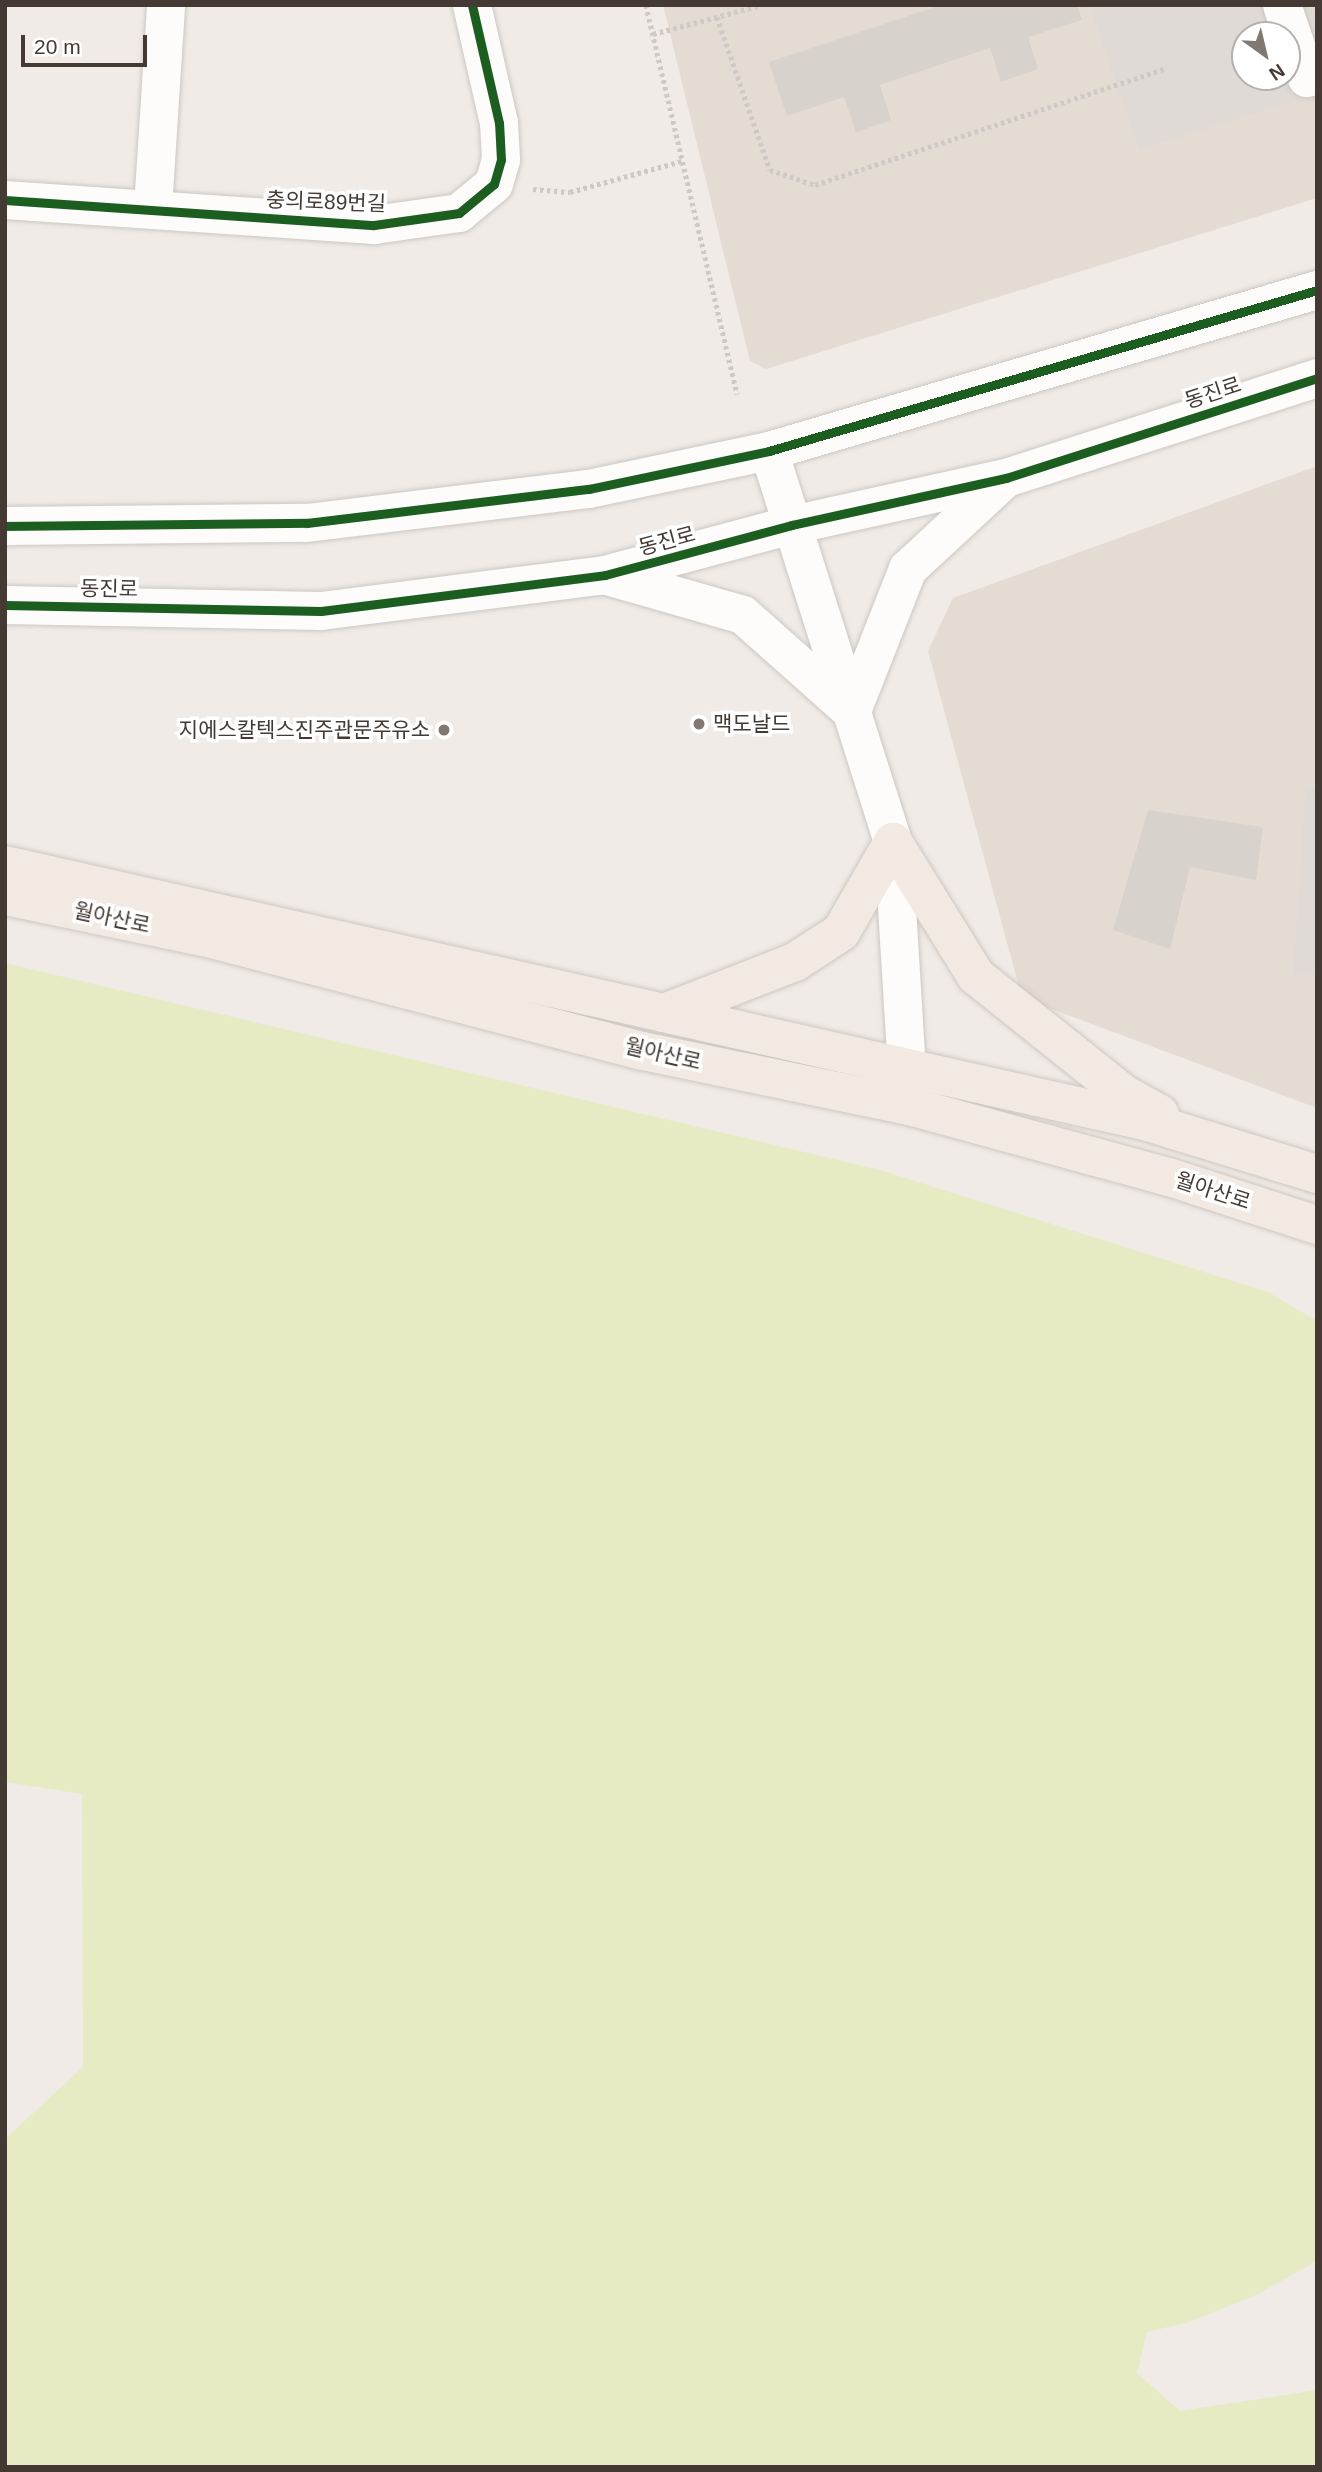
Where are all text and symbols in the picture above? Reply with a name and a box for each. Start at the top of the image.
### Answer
scale bar [24,21,150,65]
north arrow [1231,21,1301,91]
text: 20 m [34,35,81,58]
text: N [1265,60,1288,85]
street label: 충의로89번길 [266,187,386,217]
street label: 동진로 [1182,372,1244,414]
street label: 동진로 [636,521,698,561]
street label: 동진로 [80,576,138,602]
place label: 맥도날드 [713,711,790,737]
marker: 맥도날드 [691,716,707,732]
place label: 지에스칼텍스진주관문주유소 [179,717,430,743]
marker: 지에스칼텍스진주관문주유소 [436,722,452,738]
street label: 월아산로 [72,898,152,938]
street label: 월아산로 [623,1033,703,1075]
street label: 월아산로 [1172,1167,1254,1215]

